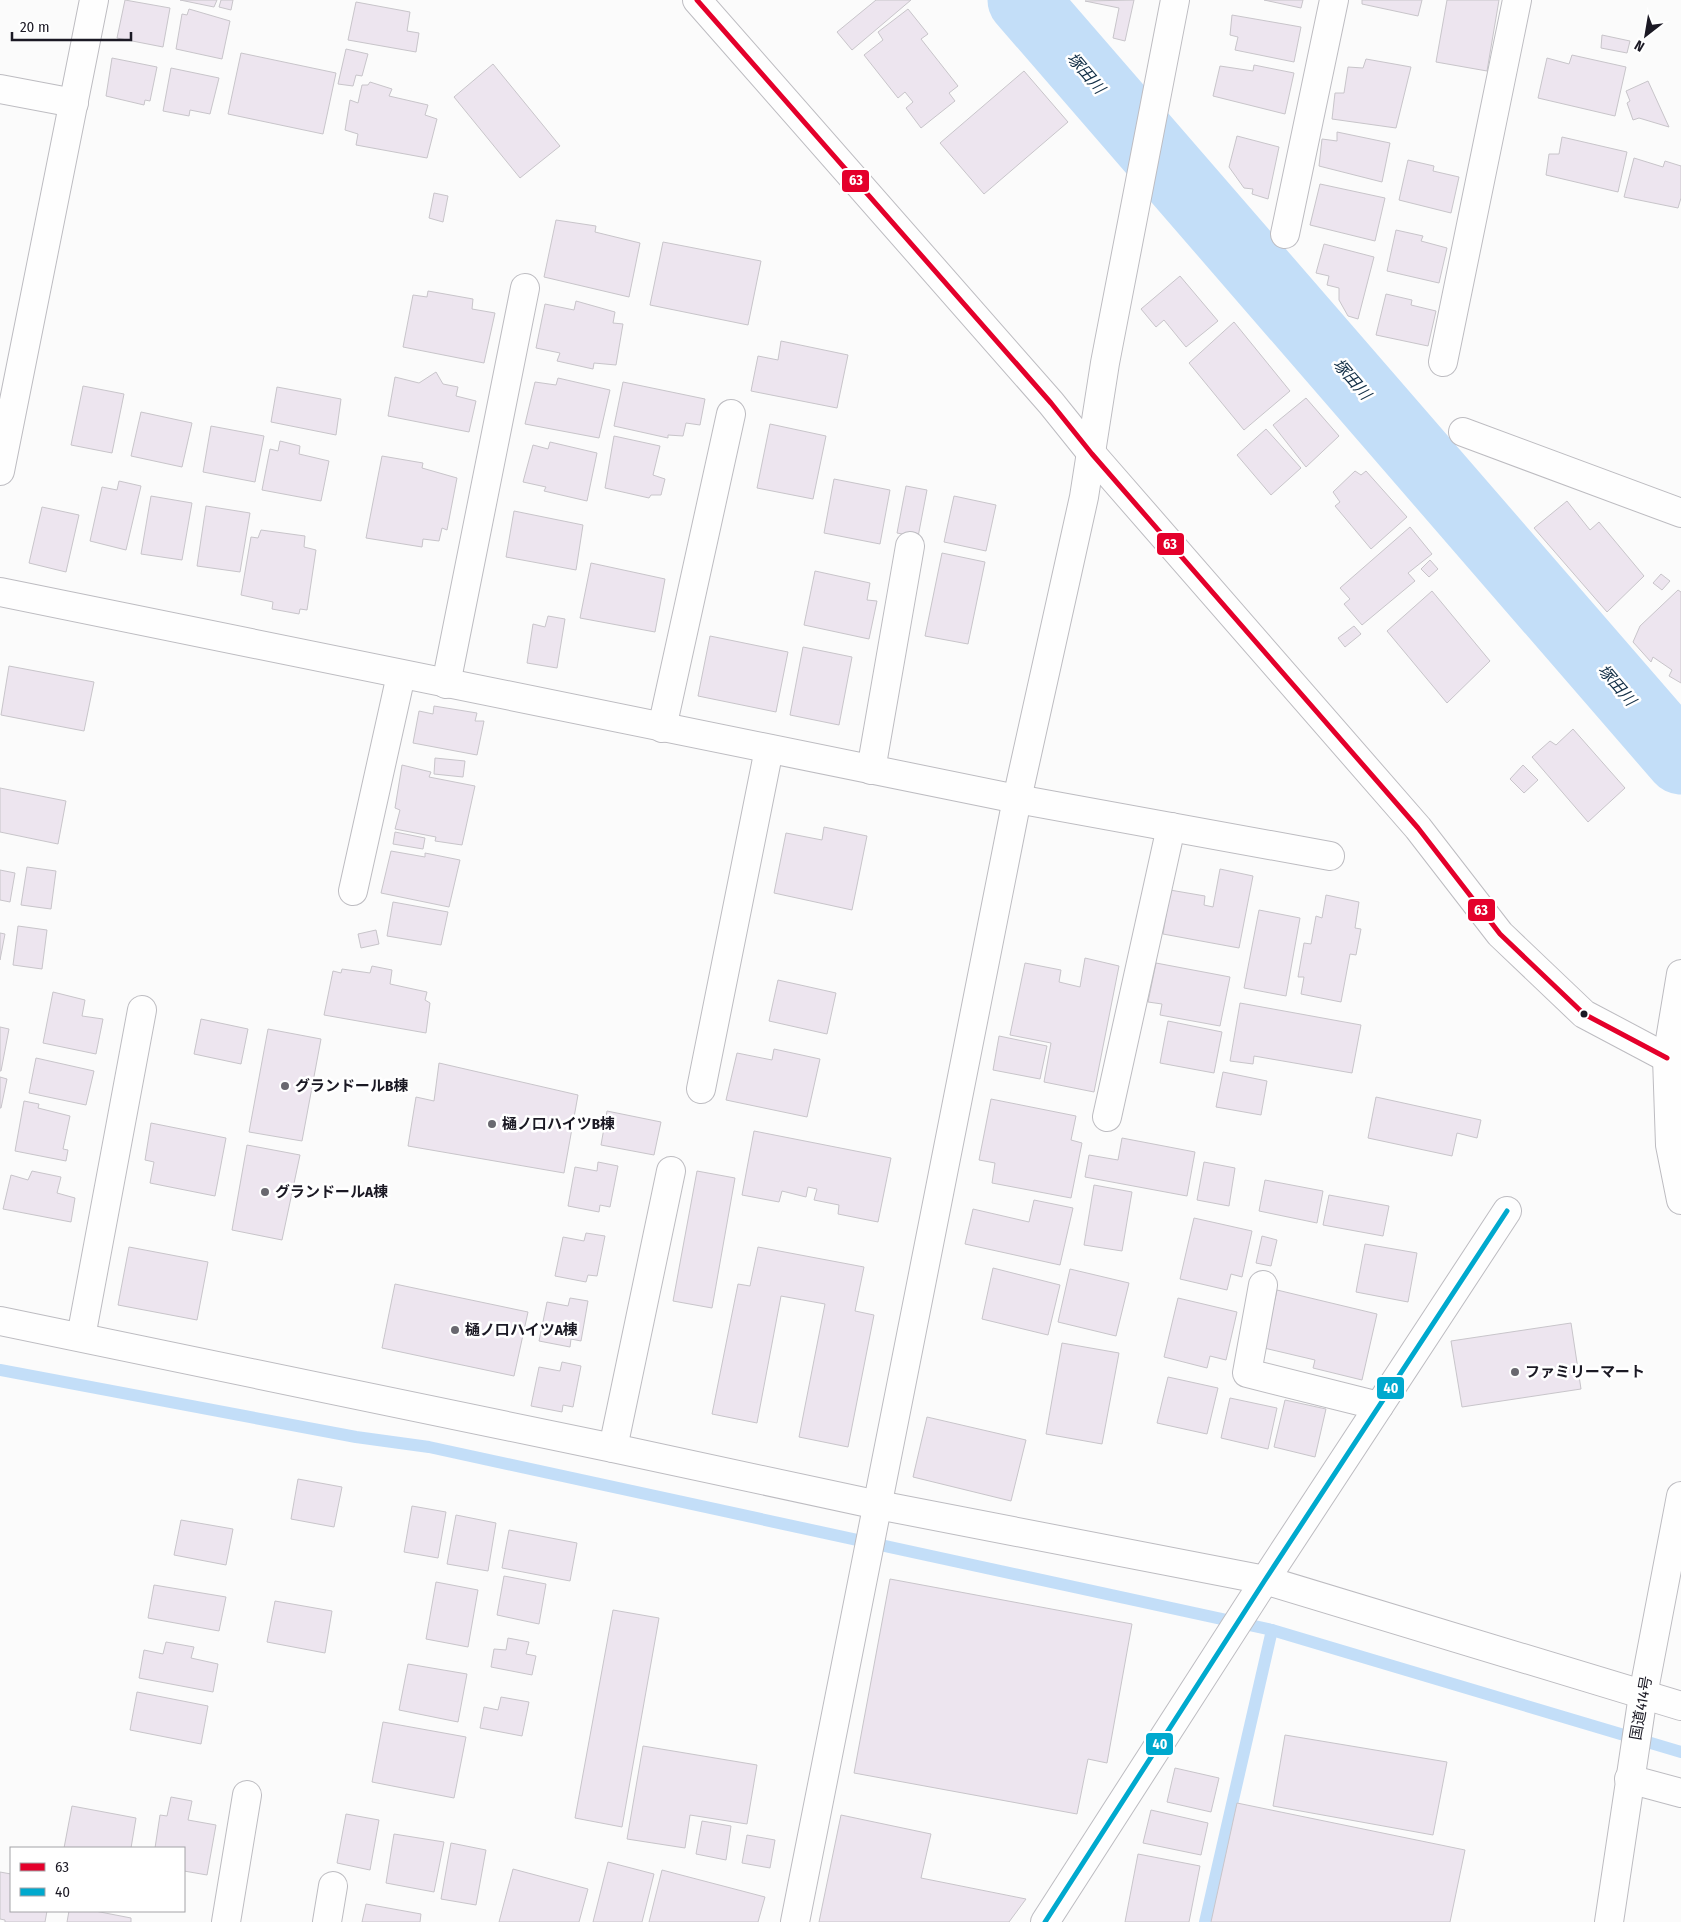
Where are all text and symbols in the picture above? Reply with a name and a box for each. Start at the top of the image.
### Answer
scale bar [12,10,131,42]
north arrow [1621,10,1671,60]
text: 20 m [20,18,50,36]
text: N [1632,36,1648,55]
water label: 塚田川 [1063,49,1110,99]
line badge: 63 [841,169,870,193]
text: 63 [849,172,863,189]
water label: 塚田川 [1329,355,1376,405]
line badge: 63 [1156,532,1185,556]
text: 63 [1163,536,1177,553]
water label: 塚田川 [1594,661,1641,711]
line badge: 63 [1467,898,1496,922]
text: 63 [1474,902,1488,919]
unlabelled marker [1579,1009,1589,1019]
place label: グランドールB棟 [295,1077,408,1095]
marker: グランドールB棟 [279,1080,291,1092]
place label: 樋ノ口ハイツB棟 [502,1115,615,1133]
marker: 樋ノ口ハイツB棟 [486,1118,498,1130]
place label: グランドールA棟 [275,1183,388,1201]
marker: グランドールA棟 [259,1186,271,1198]
place label: 樋ノ口ハイツA棟 [465,1321,578,1339]
marker: 樋ノ口ハイツA棟 [449,1324,461,1336]
place label: ファミリーマート [1525,1363,1645,1381]
marker: ファミリーマート [1509,1366,1521,1378]
line badge: 40 [1376,1376,1405,1400]
text: 40 [1384,1380,1399,1397]
street label: 国道414号 [1627,1675,1655,1741]
line badge: 40 [1145,1732,1174,1756]
text: 40 [1153,1736,1168,1753]
legend [10,1847,185,1912]
text: 63 [55,1858,69,1876]
text: 40 [55,1883,70,1901]

